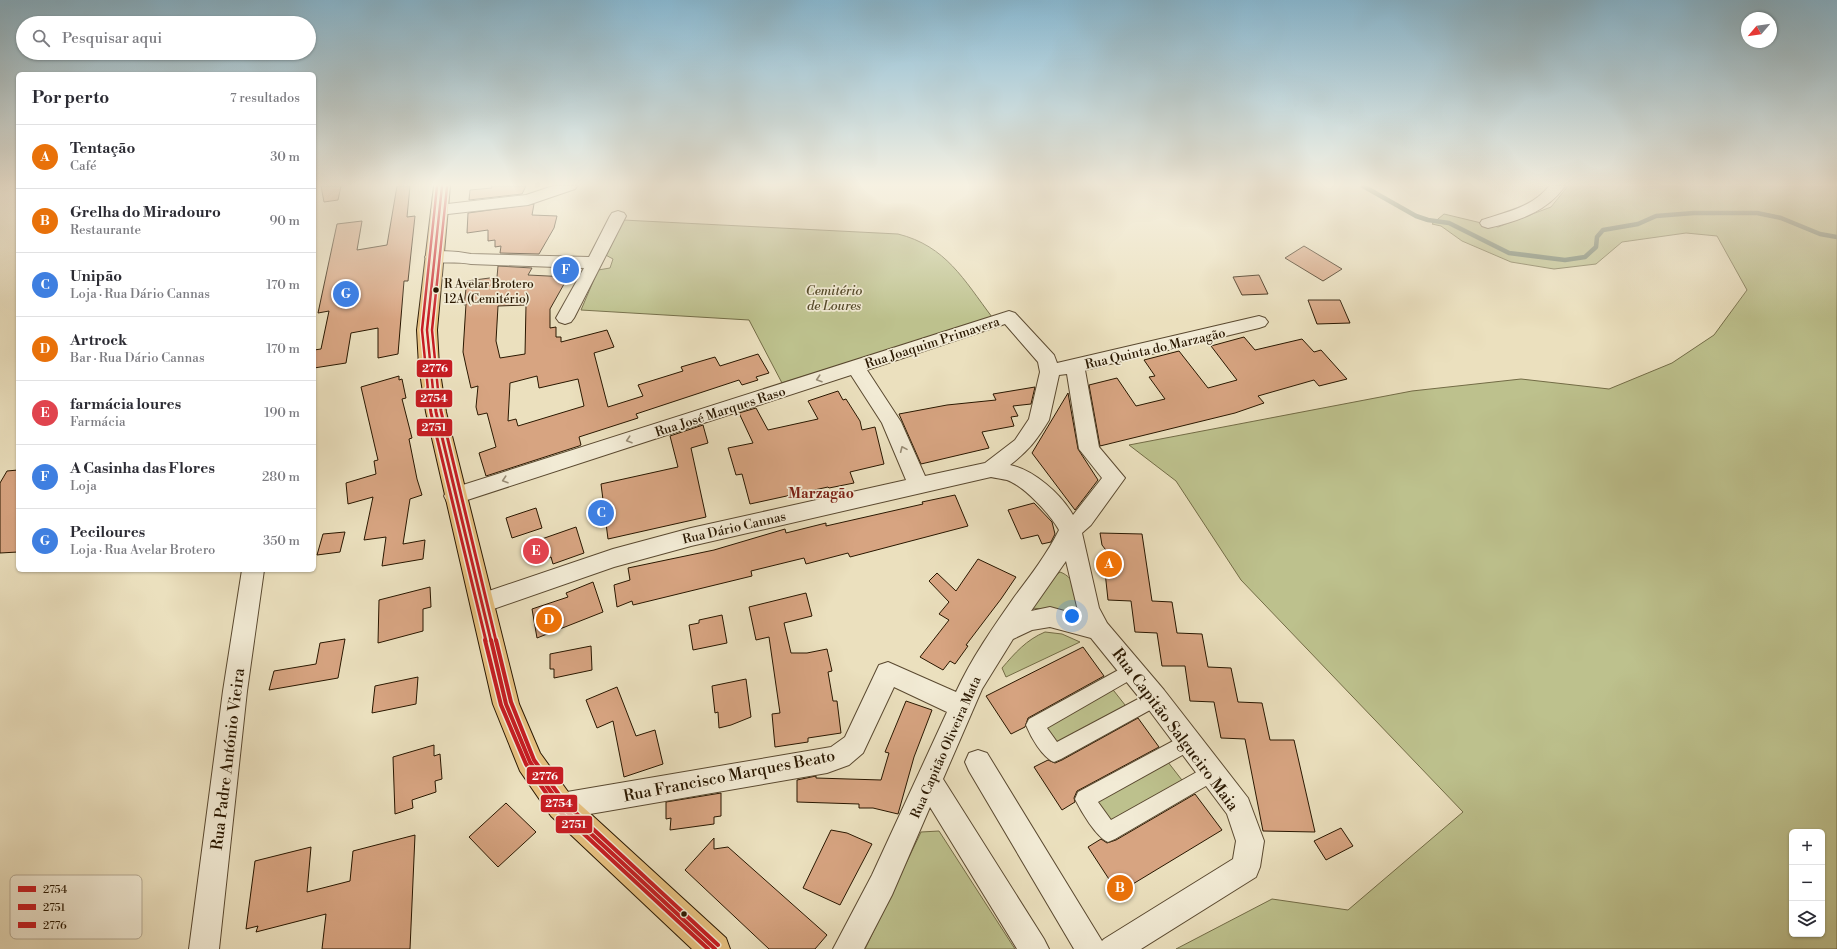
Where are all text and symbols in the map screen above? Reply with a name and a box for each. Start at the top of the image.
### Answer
north arrow [1741,12,1777,48]
search box [16,16,316,60]
icon: search [30,27,52,49]
text: Pesquisar aqui [62,29,162,48]
text: Por perto [32,87,109,109]
text: 7 resultados [230,90,300,106]
text: Tentação [70,139,135,158]
text: A [40,149,50,165]
text: 30 m [270,149,300,165]
text: Café [70,158,97,174]
text: Grelha do Miradouro [70,203,221,222]
text: B [40,213,50,229]
text: 90 m [269,213,300,229]
text: Restaurante [70,222,141,238]
pin: F [553,255,579,285]
text: Unipão [70,267,122,286]
text: C [40,277,50,293]
text: 170 m [266,277,300,293]
place label: R Avelar Brotero 12A (Cemitério) [444,277,534,307]
pin: G [333,279,359,309]
park label: Cemitério de Loures [806,283,862,314]
marker: R Avelar Brotero 12A (Cemitério) [431,285,441,295]
text: Loja · Rua Dário Cannas [70,286,210,302]
street label: Rua Joaquim Primavera [863,313,1002,372]
street label: Rua Quinta do Marzagão [1083,325,1227,373]
text: Artrock [70,331,127,350]
text: D [40,341,50,357]
text: 170 m [266,341,300,357]
text: Bar · Rua Dário Cannas [70,350,205,366]
line badge: 2776 [416,359,453,378]
text: 2776 [422,362,448,376]
one-way arrow [816,374,823,382]
street label: Rua José Marques Raso [653,383,788,441]
line badge: 2754 [415,389,453,408]
text: 2754 [420,392,448,406]
text: farmácia loures [70,395,181,414]
text: E [40,405,50,421]
text: 190 m [264,405,300,421]
text: Farmácia [70,414,126,430]
line badge: 2751 [416,418,453,437]
text: 2751 [421,421,447,435]
one-way arrow [625,435,632,444]
one-way arrow [900,446,908,453]
text: A Casinha das Flores [70,459,215,478]
text: F [40,469,50,485]
text: 280 m [262,469,300,485]
one-way arrow [501,475,508,484]
text: Loja [70,478,97,494]
district label: Marzagão [788,485,854,503]
pin: C [588,498,614,528]
street label: Rua Dário Cannas [681,508,788,548]
text: Peciloures [70,523,145,542]
text: G [40,533,50,549]
text: 350 m [263,533,300,549]
pin: E [523,536,549,566]
text: Loja · Rua Avelar Brotero [70,542,215,558]
pin: A [1096,549,1122,579]
pin: D [536,605,562,635]
your location [1062,606,1082,626]
street label: Rua Capitão Salgueiro Maia [1107,644,1244,816]
street label: Rua Padre António Vieira [207,666,249,851]
street label: Rua Capitão Oliveira Mata [907,673,985,821]
street label: Rua Francisco Marques Beato [622,746,837,806]
line badge: 2776 [526,766,564,785]
text: 2776 [532,770,558,784]
line badge: 2754 [540,794,578,813]
text: 2754 [545,797,573,811]
line badge: 2751 [555,815,593,834]
text: 2751 [561,818,587,832]
map controls [1789,829,1825,937]
button: + [1789,829,1825,865]
button: − [1789,865,1825,901]
pin: B [1107,873,1133,903]
legend [10,875,142,939]
text: 2754 [43,883,68,897]
text: 2751 [43,901,66,915]
button: layers [1789,901,1825,937]
unlabelled marker [679,909,689,919]
text: 2776 [43,919,67,933]

